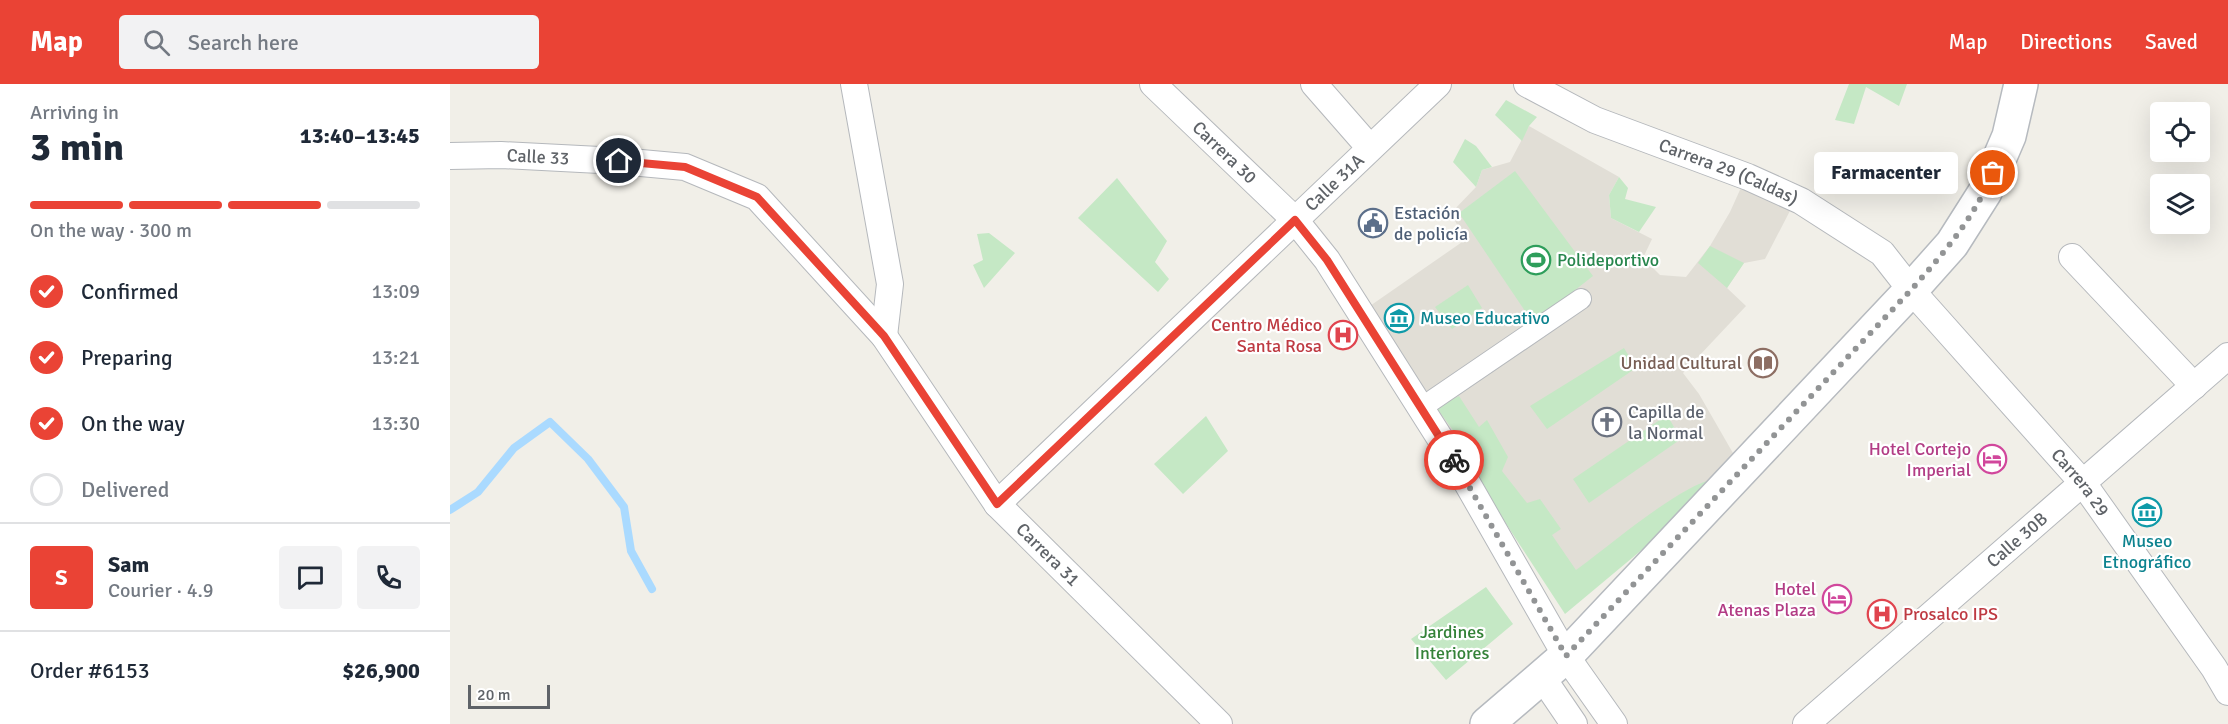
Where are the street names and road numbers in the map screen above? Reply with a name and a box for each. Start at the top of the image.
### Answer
street label: Carrera 30 [1188,117,1261,188]
street label: Carrera 29 (Caldas) [1656,134,1802,209]
street label: Calle 33 [506,144,570,169]
street label: Calle 31A [1300,149,1369,216]
street label: Carrera 29 [2046,444,2114,521]
street label: Calle 30B [1982,507,2052,572]
street label: Carrera 31 [1012,518,1084,591]

